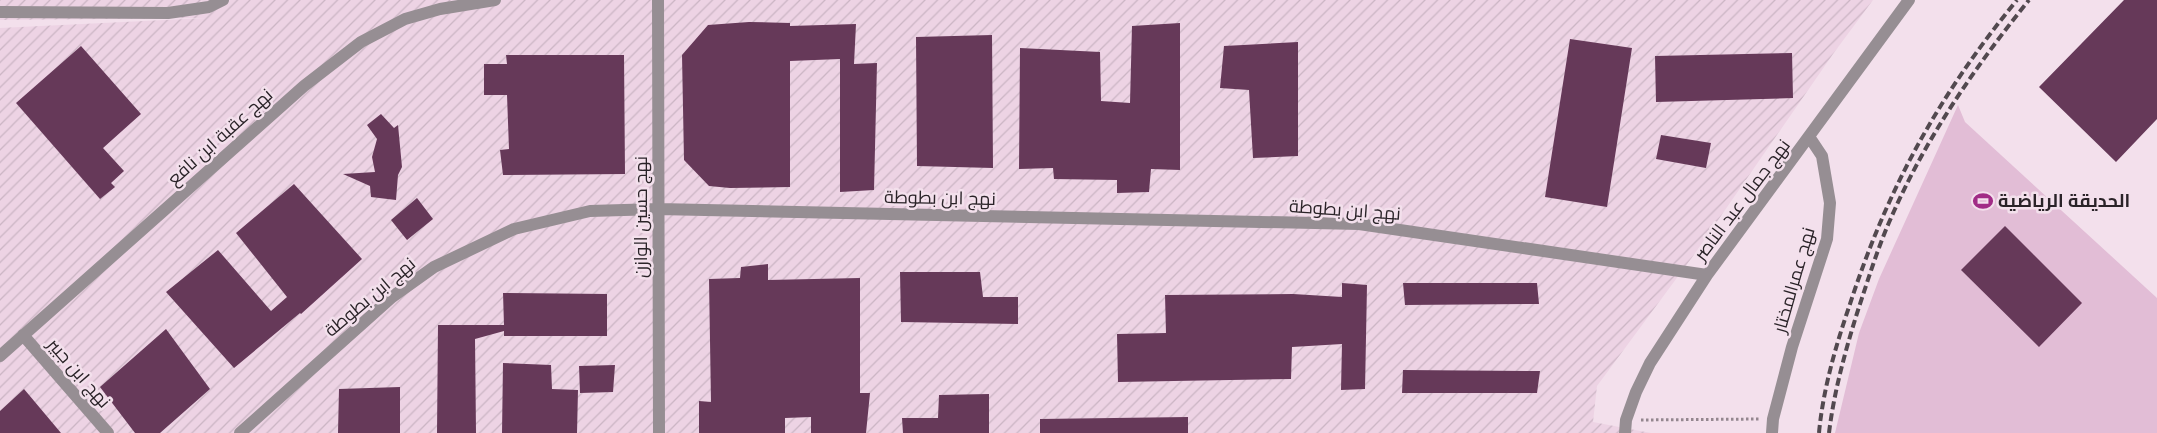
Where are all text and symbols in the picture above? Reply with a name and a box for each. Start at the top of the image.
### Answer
street label: نهج عقبة ابن نافع [164,85,278,191]
street label: نهج جمال عبد الناصر [1689,136,1796,267]
street label: نهج حسين الوازن [631,156,653,278]
street label: نهج ابن بطوطة [884,187,996,211]
sports icon: الحديقة الرياضية [1972,190,1994,212]
place label: الحديقة الرياضية [1998,191,2130,212]
street label: نهج ابن بطوطة [1288,196,1401,226]
street label: نهج عمرالمختار [1769,225,1821,337]
street label: نهج ابن بطوطة [321,253,420,342]
street label: نهج ابن جبير [41,334,114,413]

